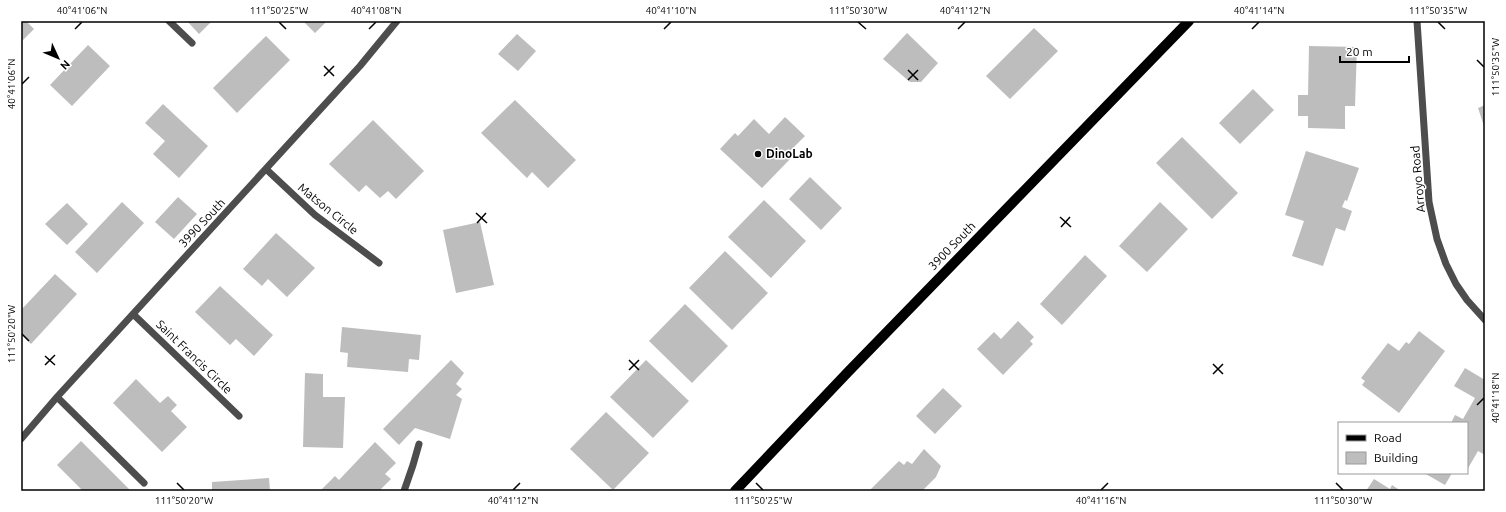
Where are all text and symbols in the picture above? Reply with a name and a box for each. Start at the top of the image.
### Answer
text: 40°41'06"N [57,5,107,16]
text: 111°50'25"W [250,5,308,16]
text: 40°41'08"N [351,5,401,16]
text: 40°41'10"N [646,5,696,16]
text: 111°50'30"W [829,5,887,16]
text: 40°41'12"N [940,5,990,16]
text: 40°41'14"N [1234,5,1284,16]
text: 111°50'35"W [1409,5,1467,16]
north arrow [38,38,78,78]
scale bar [1340,38,1409,64]
text: 111°50'35"W [1490,38,1501,96]
text: 20 m [1346,45,1373,58]
text: N [58,58,72,72]
text: 40°41'06"N [6,59,17,109]
street label: Arroyo Road [1408,145,1427,213]
place label: DinoLab [766,147,813,160]
marker: DinoLab [753,149,763,159]
street label: Matson Circle [296,180,361,237]
street label: 3990 South [176,196,227,250]
street label: 3900 South [926,219,978,272]
text: 111°50'20"W [6,305,17,363]
street label: Saint Francis Circle [154,317,235,396]
text: 40°41'18"N [1490,373,1501,423]
legend [1338,422,1468,474]
text: Road [1374,431,1402,444]
text: Building [1374,451,1418,464]
text: 111°50'20"W [155,495,213,506]
text: 40°41'12"N [488,495,538,506]
text: 111°50'25"W [734,495,792,506]
text: 40°41'16"N [1076,495,1126,506]
text: 111°50'30"W [1314,495,1372,506]

